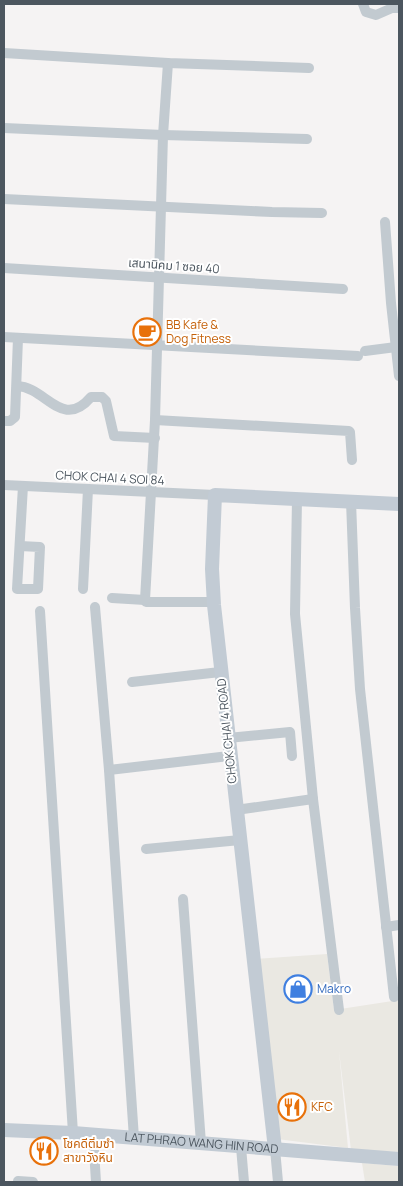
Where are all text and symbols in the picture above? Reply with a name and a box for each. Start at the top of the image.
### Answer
street label: เสนานิคม 1 ซอย 40 [128,254,220,277]
place label: BB Kafe & Dog Fitness [166,316,231,347]
cafe icon: BB Kafe & Dog Fitness [132,317,162,347]
street label: CHOK CHAI 4 SOI 84 [55,466,165,489]
street label: CHOK CHAI 4 ROAD [213,678,240,784]
shop icon: Makro [283,974,313,1004]
place label: Makro [317,980,351,997]
restaurant icon: KFC [277,1092,307,1122]
place label: KFC [311,1098,333,1115]
street label: LAT PHRAO WANG HIN ROAD [124,1128,279,1157]
place label: โชคดีติ่มซำ สาขาวังหิน [63,1135,114,1166]
restaurant icon: โชคดีติ่มซำ สาขาวังหิน [29,1136,59,1166]

